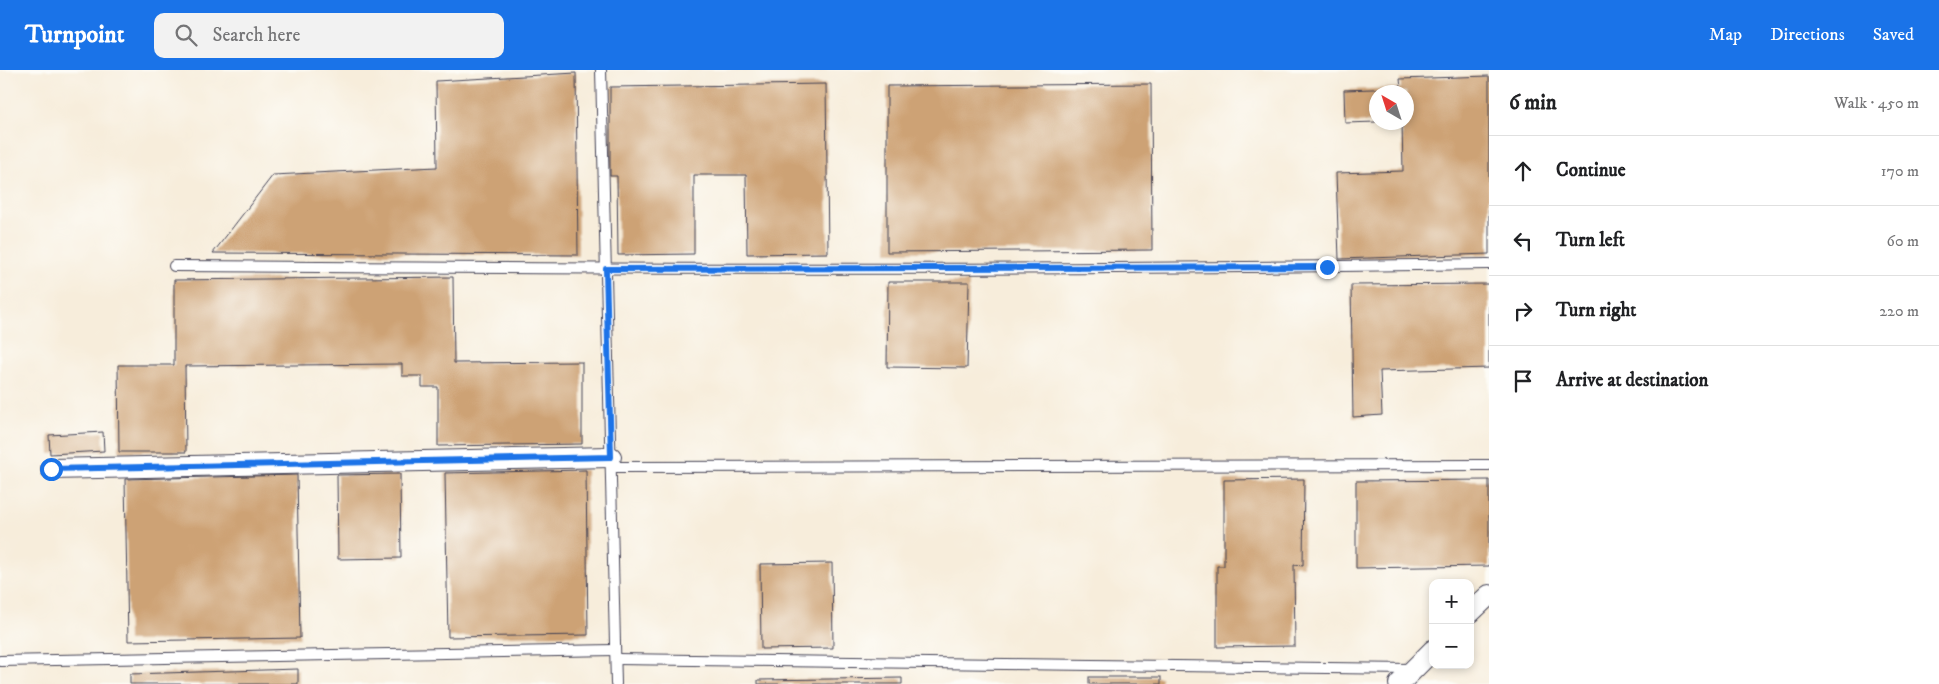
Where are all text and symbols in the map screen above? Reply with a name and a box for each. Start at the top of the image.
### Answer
search box [154,13,504,58]
text: Turnpoint [25,20,124,50]
icon: search [172,21,200,49]
text: Search here [212,24,300,47]
text: Map [1709,24,1742,46]
text: Directions [1770,24,1845,46]
text: Saved [1873,24,1914,46]
north arrow [1369,85,1414,130]
text: 6 min [1509,90,1557,116]
text: Walk · 450 m [1834,93,1919,113]
icon: ahead [1509,157,1537,185]
text: Continue [1556,159,1626,182]
text: 170 m [1881,161,1919,181]
icon: left [1509,227,1537,255]
text: Turn left [1556,229,1625,252]
text: 60 m [1887,231,1919,251]
route end [1316,256,1339,279]
icon: right [1509,297,1537,325]
text: Turn right [1556,299,1636,322]
text: 220 m [1879,301,1919,321]
icon: arrive [1509,367,1537,395]
text: Arrive at destination [1556,369,1708,392]
route start [40,458,63,481]
map controls [1429,579,1474,669]
button: + [1429,579,1474,624]
button: − [1429,624,1474,669]

